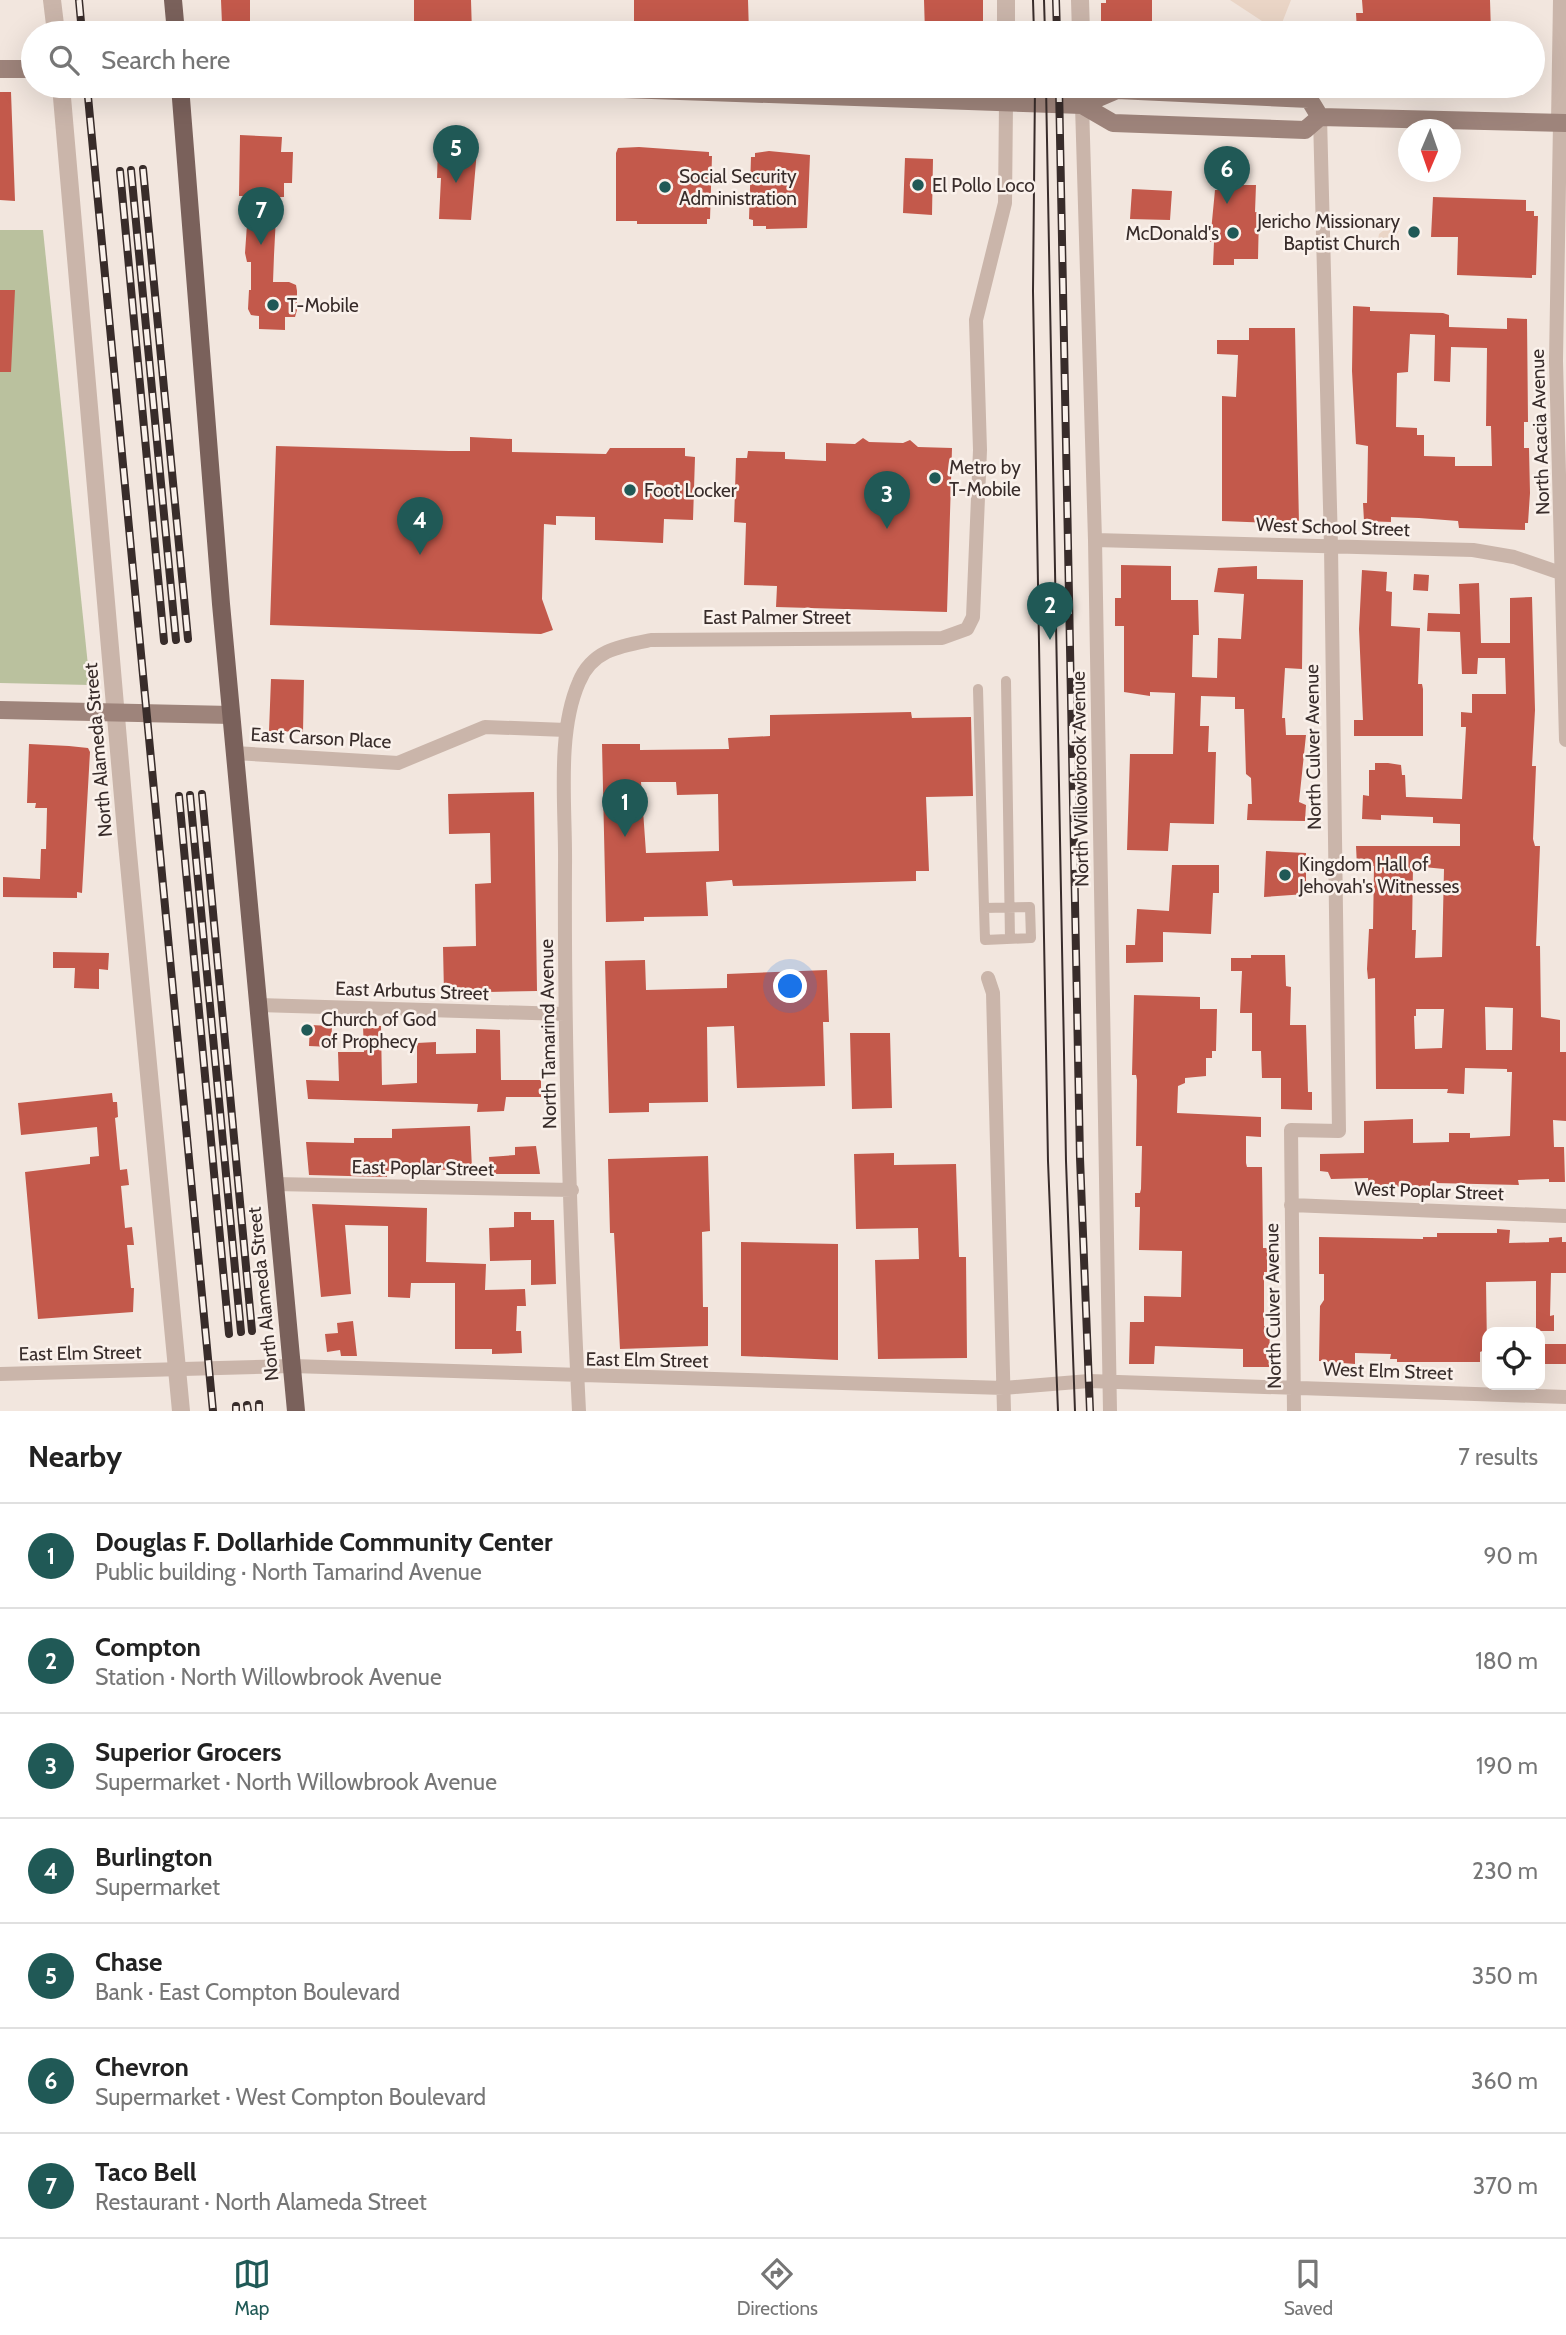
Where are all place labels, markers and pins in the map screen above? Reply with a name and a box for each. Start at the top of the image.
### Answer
pin: 5 [433,125,479,183]
pin: 6 [1204,146,1250,204]
place label: Social Security Administration [679,165,797,210]
place label: El Pollo Loco [932,174,1035,197]
marker: El Pollo Loco [910,177,926,193]
marker: Social Security Administration [657,179,673,195]
pin: 7 [238,187,284,245]
place label: Jericho Missionary Baptist Church [1256,210,1400,255]
place label: McDonald's [1126,222,1219,245]
marker: Jericho Missionary Baptist Church [1406,224,1422,240]
marker: McDonald's [1225,225,1241,241]
place label: T-Mobile [287,294,359,317]
marker: T-Mobile [265,297,281,313]
place label: Metro by T-Mobile [949,456,1021,501]
marker: Metro by T-Mobile [927,470,943,486]
pin: 3 [864,471,910,529]
place label: Foot Locker [644,479,737,502]
marker: Foot Locker [622,482,638,498]
pin: 4 [397,497,443,555]
pin: 2 [1027,582,1073,640]
pin: 1 [602,779,648,837]
place label: Kingdom Hall of Jehovah's Witnesses [1298,853,1459,898]
marker: Kingdom Hall of Jehovah's Witnesses [1277,867,1293,883]
place label: Church of God of Prophecy [321,1008,437,1053]
marker: Church of God of Prophecy [299,1022,315,1038]

